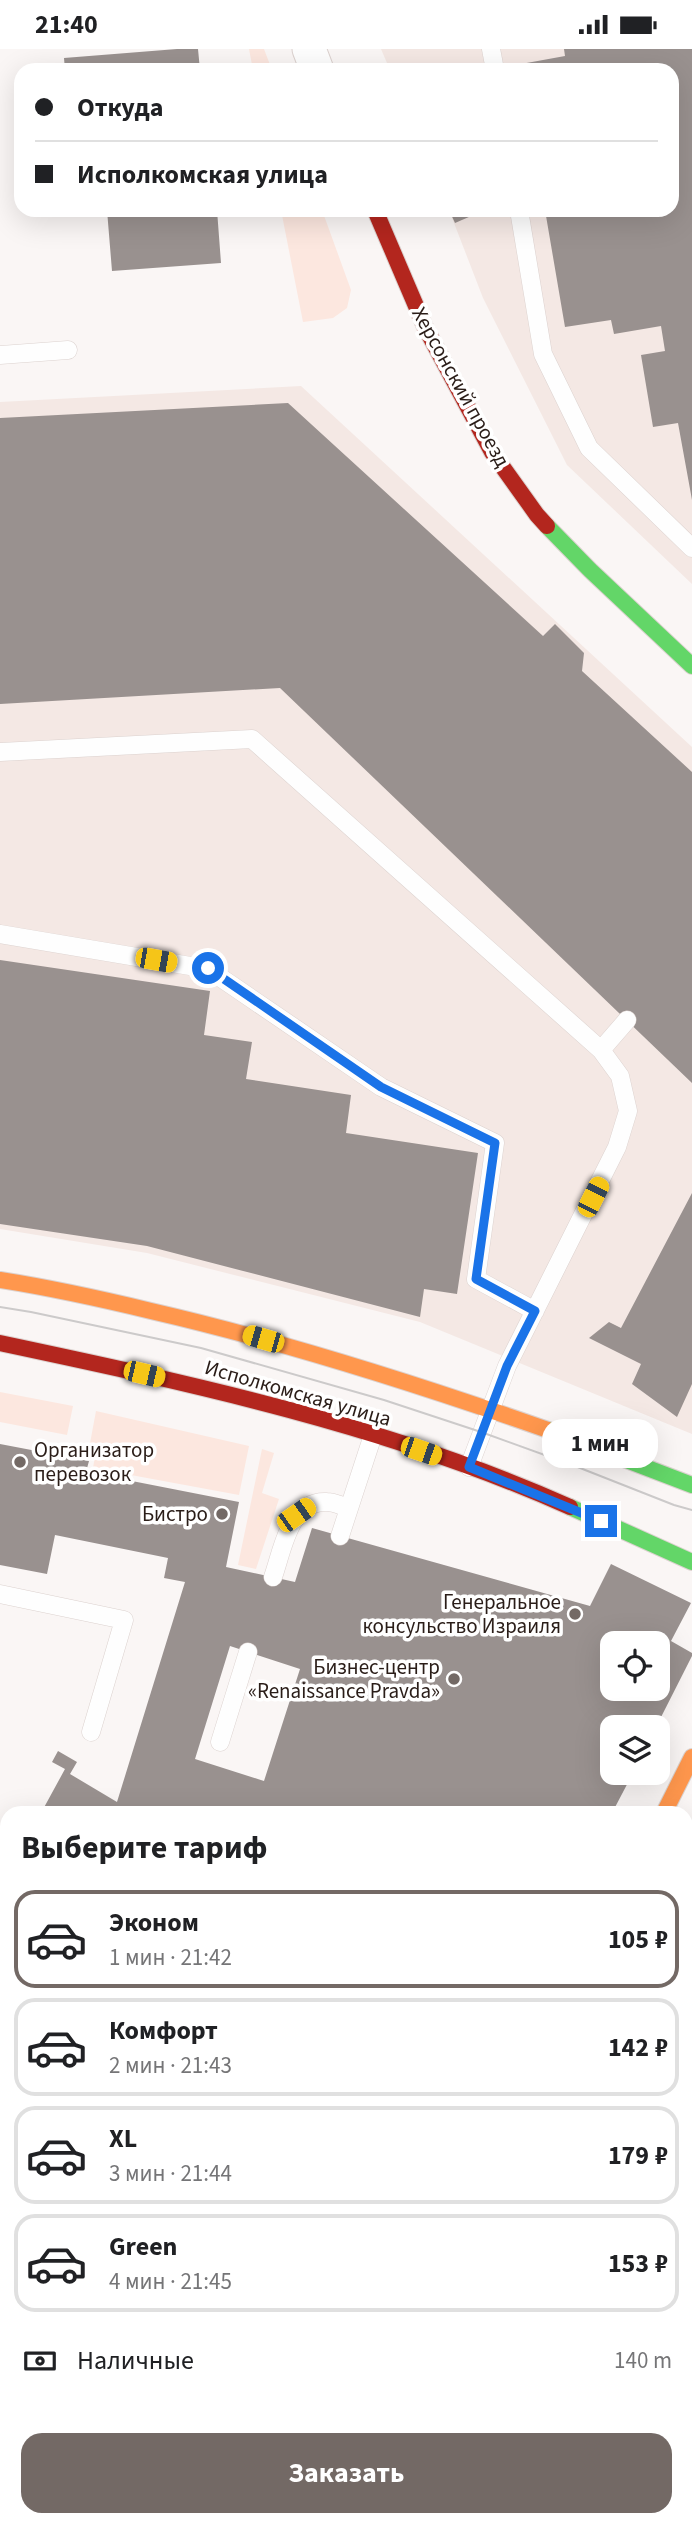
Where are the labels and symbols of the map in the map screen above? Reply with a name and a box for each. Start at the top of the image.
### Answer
street label: Херсонский проезд [405,302,517,472]
car [134,946,179,974]
route start [192,952,224,984]
car [575,1174,612,1220]
car [240,1323,287,1355]
street label: Исполкомская улица [201,1352,395,1434]
car [122,1359,167,1389]
callout: 1 мин [543,1419,659,1469]
car [398,1434,445,1468]
place label: Организатор перевозок [34,1435,154,1489]
marker: Организатор перевозок [12,1454,28,1470]
car [273,1494,320,1536]
place label: Бистро [142,1499,208,1529]
route end [585,1505,617,1537]
marker: Бистро [214,1506,230,1522]
place label: Генеральное консульство Израиля [363,1587,561,1641]
marker: Генеральное консульство Израиля [567,1606,583,1622]
place label: Бизнес-центр «Renaissance Pravda» [248,1652,440,1706]
marker: Бизнес-центр «Renaissance Pravda» [446,1671,462,1687]

